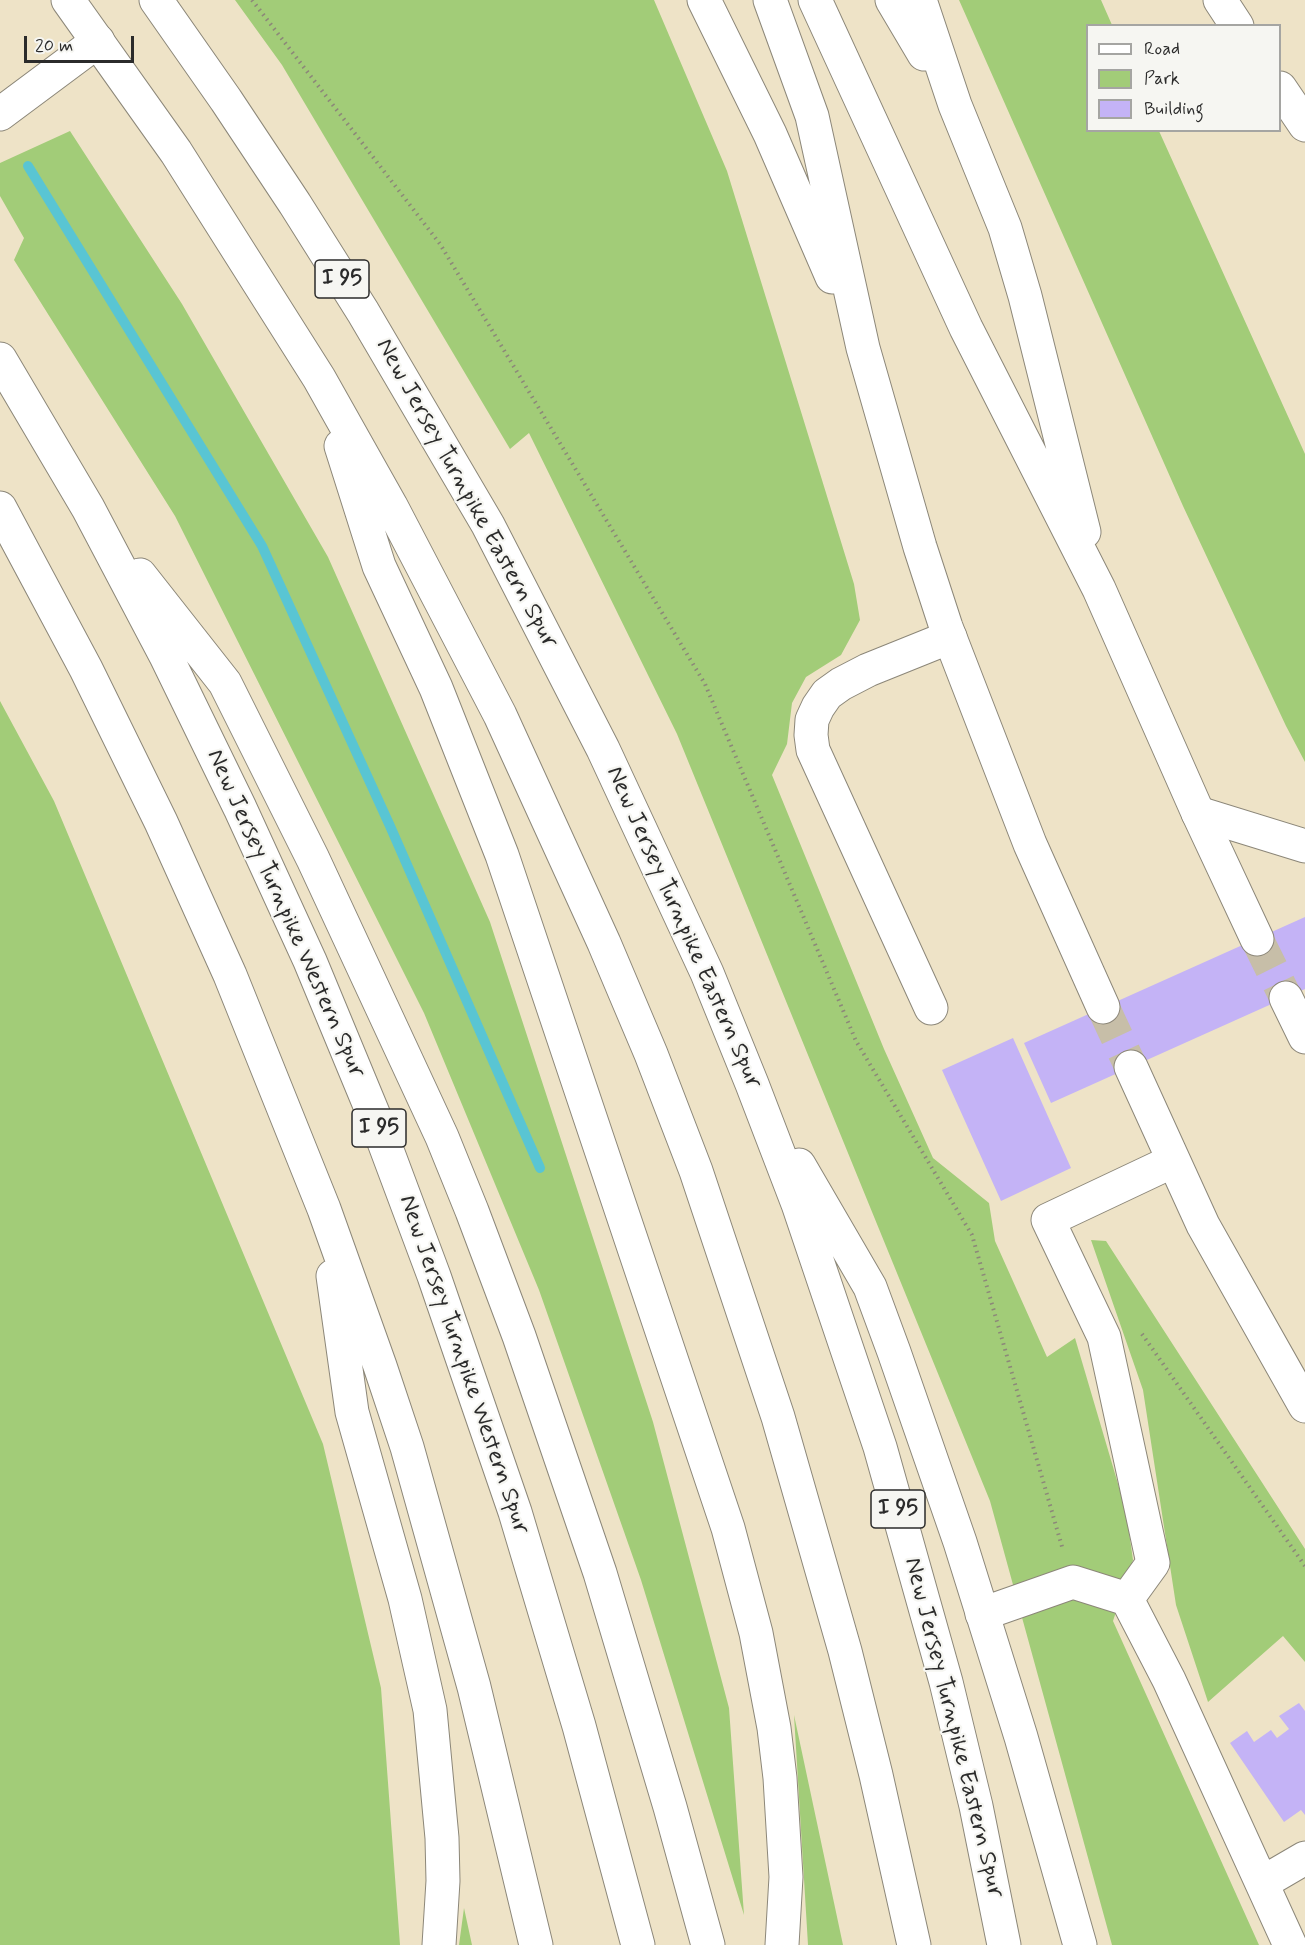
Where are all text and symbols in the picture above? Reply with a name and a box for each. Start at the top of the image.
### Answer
scale bar [27,24,136,62]
legend [1086,24,1281,132]
text: 20 m [35,34,73,58]
text: Road [1144,37,1180,61]
text: Park [1144,67,1180,91]
text: Building [1144,97,1204,121]
road number: I 95 [315,260,369,298]
street label: New Jersey Turnpike Eastern Spur [369,334,563,654]
street label: New Jersey Turnpike Western Spur [199,745,371,1083]
street label: New Jersey Turnpike Eastern Spur [599,762,767,1094]
road number: I 95 [352,1109,406,1147]
street label: New Jersey Turnpike Western Spur [391,1192,535,1538]
road number: I 95 [871,1490,925,1528]
street label: New Jersey Turnpike Eastern Spur [897,1555,1009,1901]

